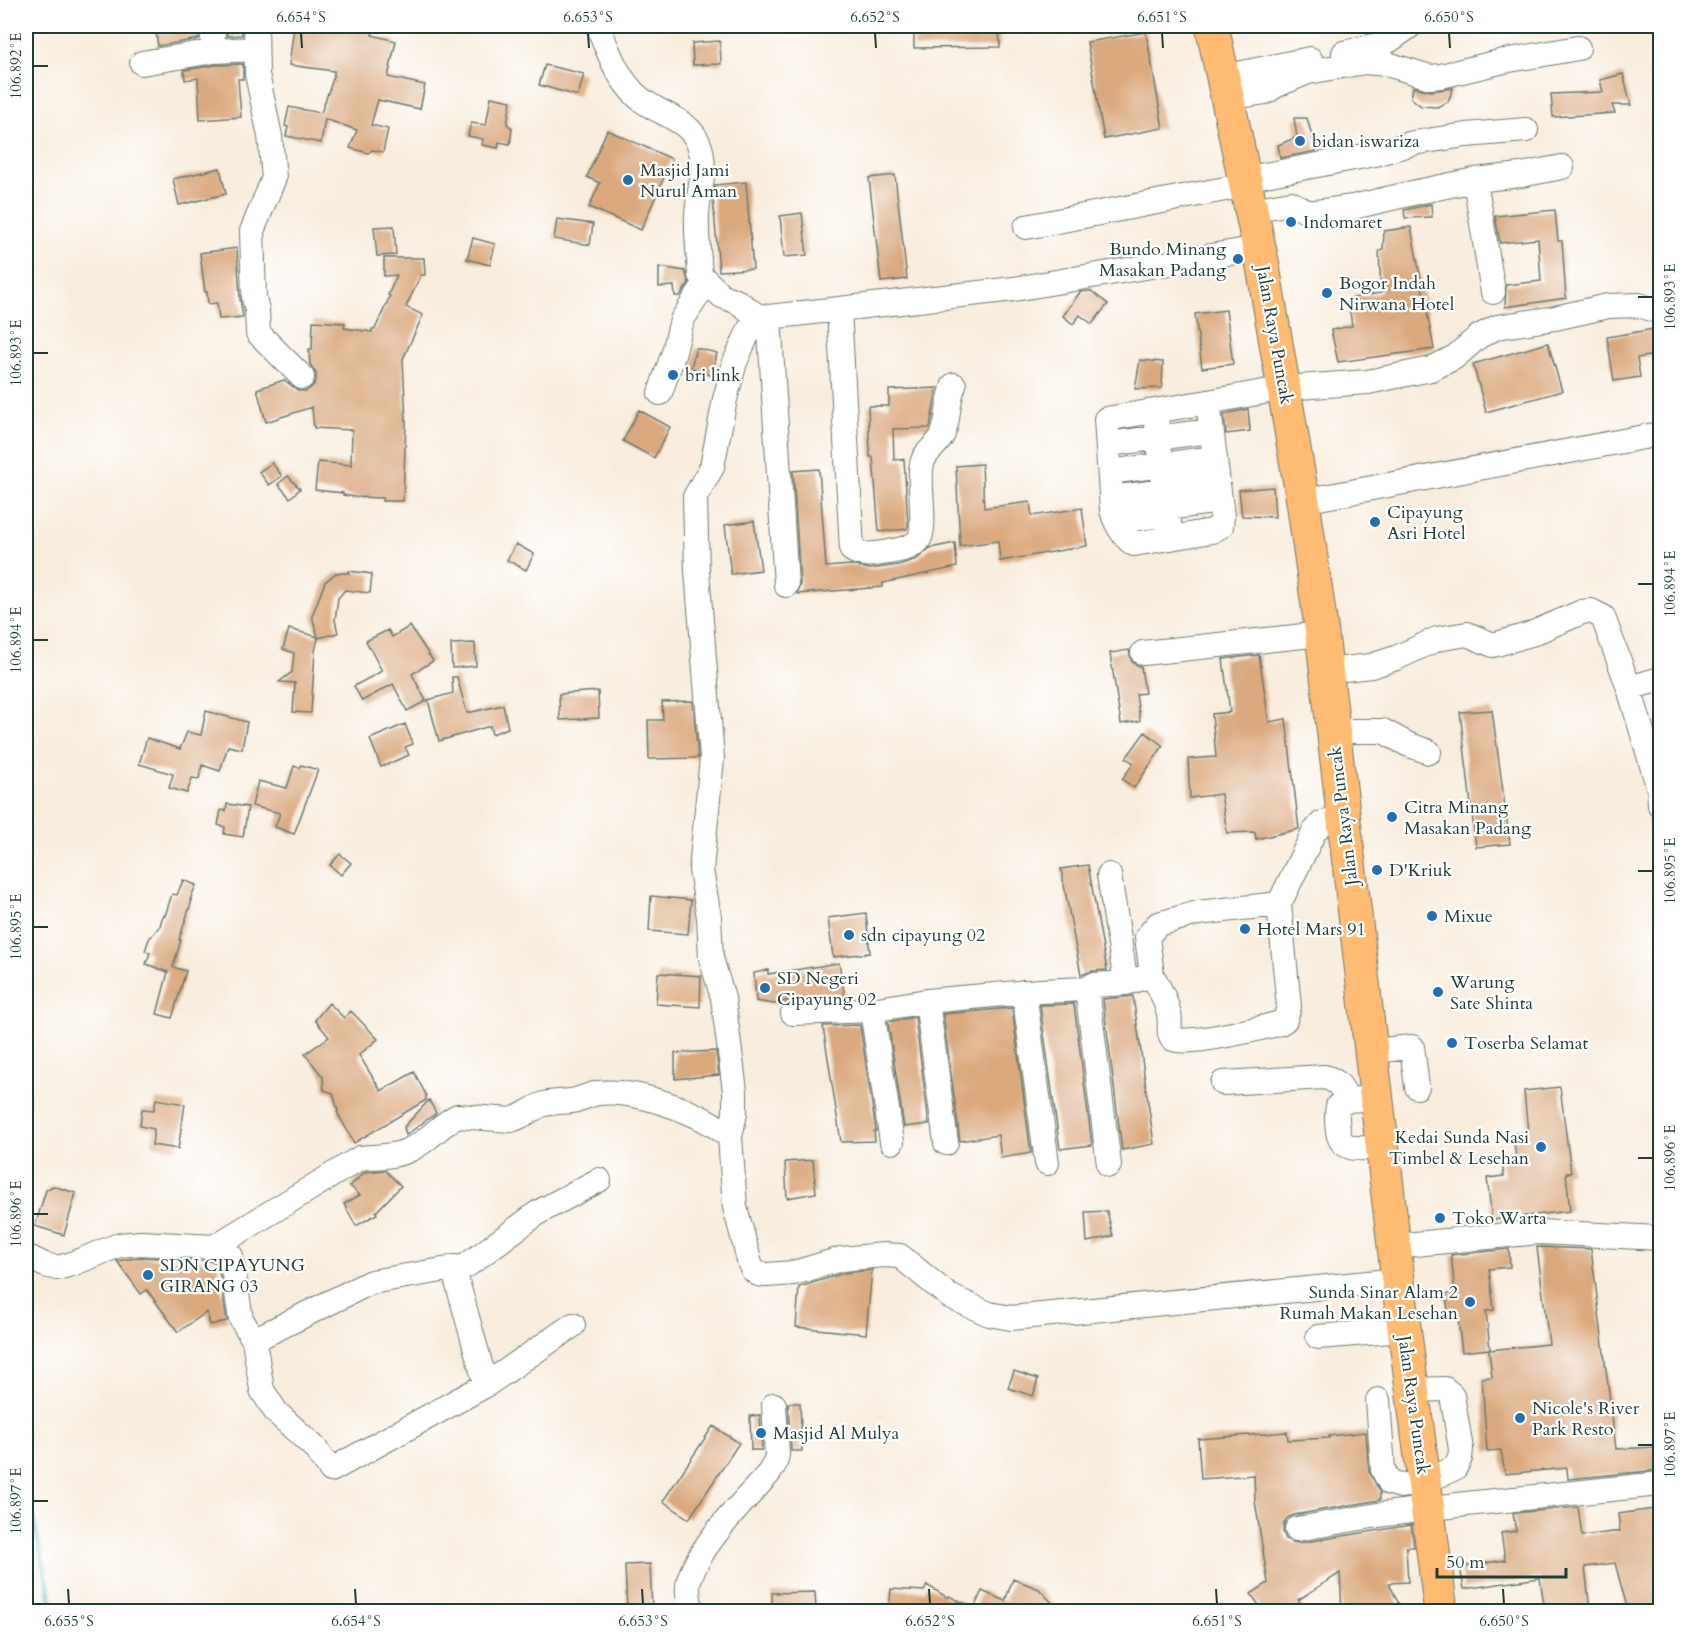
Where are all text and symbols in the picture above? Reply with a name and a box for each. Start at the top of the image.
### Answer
text: 6.654°S [276,7,326,27]
text: 6.653°S [563,7,613,27]
text: 6.652°S [850,7,900,27]
text: 6.651°S [1137,7,1187,27]
text: 6.650°S [1424,7,1474,27]
text: 106.892°E [6,33,26,99]
place label: bidan iswariza [1312,129,1420,154]
marker: bidan iswariza [1293,134,1307,148]
place label: Masjid Jami Nurul Aman [640,158,738,204]
marker: Masjid Jami Nurul Aman [621,173,635,187]
place label: Indomaret [1303,210,1382,235]
marker: Indomaret [1284,215,1298,229]
place label: Bundo Minang Masakan Padang [1099,237,1227,283]
marker: Bundo Minang Masakan Padang [1231,252,1245,266]
street label: Jalan Raya Puncak [1250,261,1299,407]
text: 106.893°E [1660,264,1680,330]
place label: Bogor Indah Nirwana Hotel [1339,271,1455,317]
marker: Bogor Indah Nirwana Hotel [1320,286,1334,300]
text: 106.893°E [6,320,26,386]
place label: bri link [685,363,741,388]
marker: bri link [666,368,680,382]
place label: Cipayung Asri Hotel [1387,500,1466,546]
marker: Cipayung Asri Hotel [1368,515,1382,529]
text: 106.894°E [1660,551,1680,617]
text: 106.894°E [6,607,26,673]
street label: Jalan Raya Puncak [1323,745,1365,890]
place label: Citra Minang Masakan Padang [1404,795,1532,841]
marker: Citra Minang Masakan Padang [1385,810,1399,824]
text: 106.895°E [1660,838,1680,904]
place label: D'Kriuk [1389,858,1453,883]
marker: D'Kriuk [1370,863,1384,877]
text: 106.895°E [6,894,26,960]
place label: Mixue [1444,904,1493,929]
marker: Mixue [1425,909,1439,923]
place label: Hotel Mars 91 [1257,917,1366,942]
marker: Hotel Mars 91 [1238,922,1252,936]
place label: sdn cipayung 02 [861,923,985,948]
marker: sdn cipayung 02 [842,928,856,942]
place label: SD Negeri Cipayung 02 [777,966,876,1012]
place label: Warung Sate Shinta [1449,970,1533,1016]
marker: SD Negeri Cipayung 02 [758,981,772,995]
marker: Warung Sate Shinta [1431,985,1445,999]
place label: Toserba Selamat [1464,1031,1589,1056]
marker: Toserba Selamat [1445,1036,1459,1050]
place label: Kedai Sunda Nasi Timbel & Lesehan [1389,1125,1530,1171]
text: 106.896°E [1660,1125,1680,1191]
marker: Kedai Sunda Nasi Timbel & Lesehan [1534,1140,1548,1154]
text: 106.896°E [6,1181,26,1247]
place label: Toko Warta [1452,1206,1547,1231]
marker: Toko Warta [1433,1211,1447,1225]
place label: SDN CIPAYUNG GIRANG 03 [160,1253,305,1299]
marker: SDN CIPAYUNG GIRANG 03 [141,1268,155,1282]
place label: Sunda Sinar Alam 2 Rumah Makan Lesehan [1280,1280,1459,1326]
marker: Sunda Sinar Alam 2 Rumah Makan Lesehan [1463,1295,1477,1309]
street label: Jalan Raya Puncak [1391,1331,1436,1477]
place label: Nicole's River Park Resto [1532,1396,1640,1442]
marker: Nicole's River Park Resto [1513,1411,1527,1425]
text: 106.897°E [1660,1412,1680,1478]
place label: Masjid Al Mulya [773,1421,899,1446]
marker: Masjid Al Mulya [754,1426,768,1440]
text: 106.897°E [6,1468,26,1534]
scale bar [1437,1541,1566,1579]
text: 50 m [1446,1550,1485,1575]
text: 6.655°S [44,1611,94,1631]
text: 6.654°S [331,1611,381,1631]
text: 6.653°S [618,1611,668,1631]
text: 6.652°S [905,1611,955,1631]
text: 6.651°S [1192,1611,1242,1631]
text: 6.650°S [1479,1611,1529,1631]

